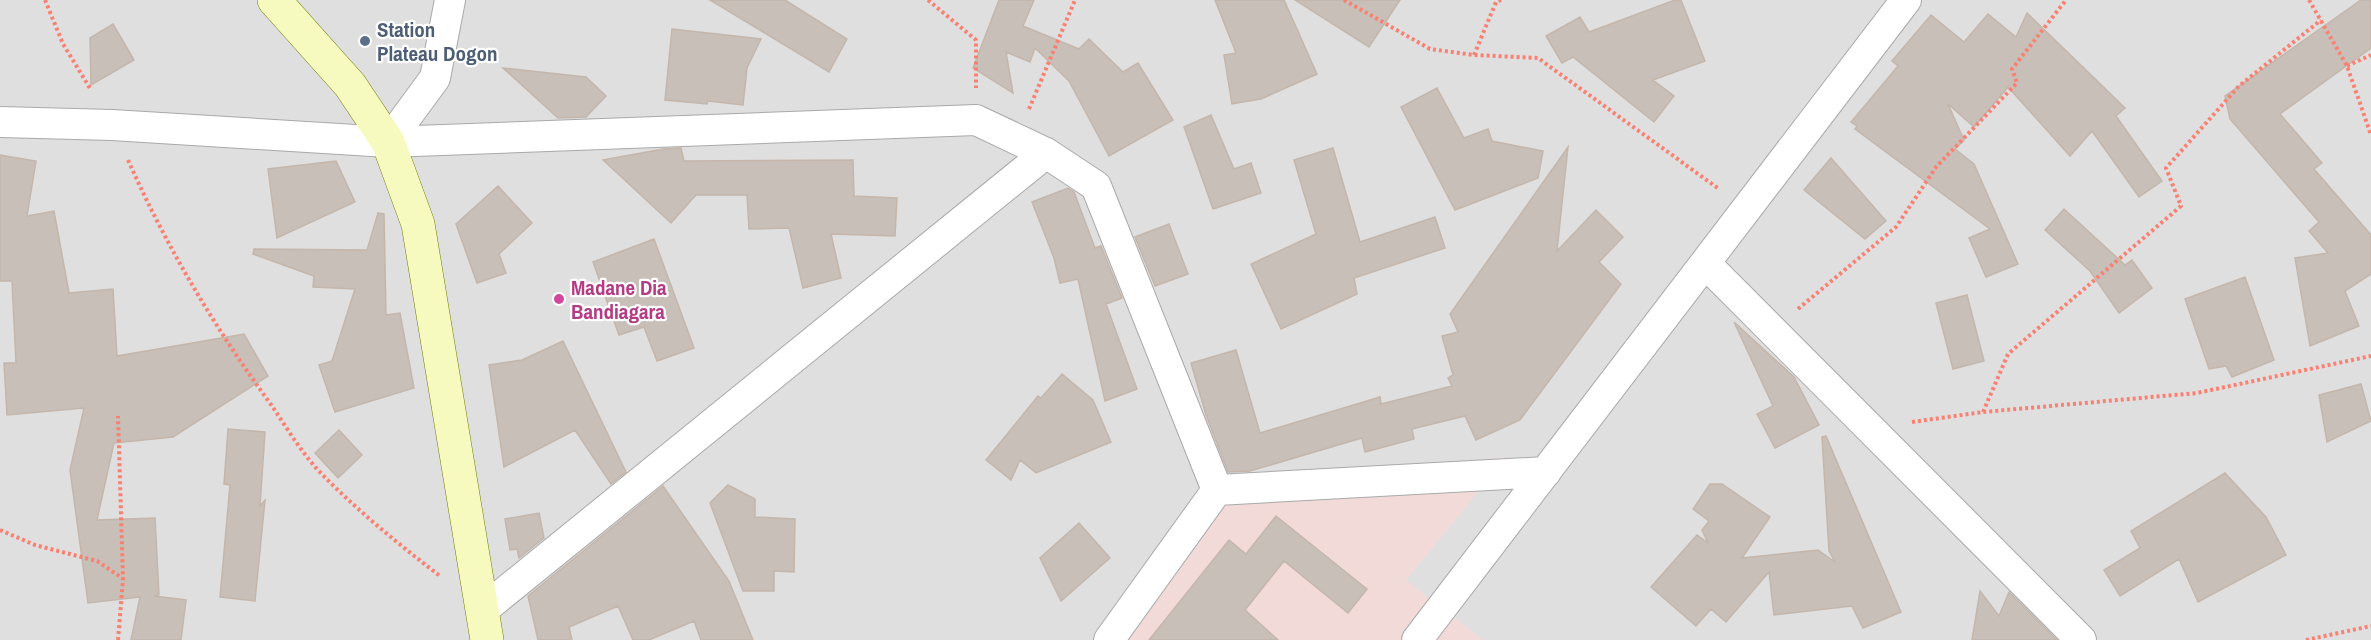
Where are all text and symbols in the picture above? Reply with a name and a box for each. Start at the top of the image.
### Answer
place label: Station Plateau Dogon [377,15,498,68]
marker: Station Plateau Dogon [358,34,372,48]
place label: Madane Dia Bandiagara [571,273,667,326]
marker: Madane Dia Bandiagara [552,292,566,306]

